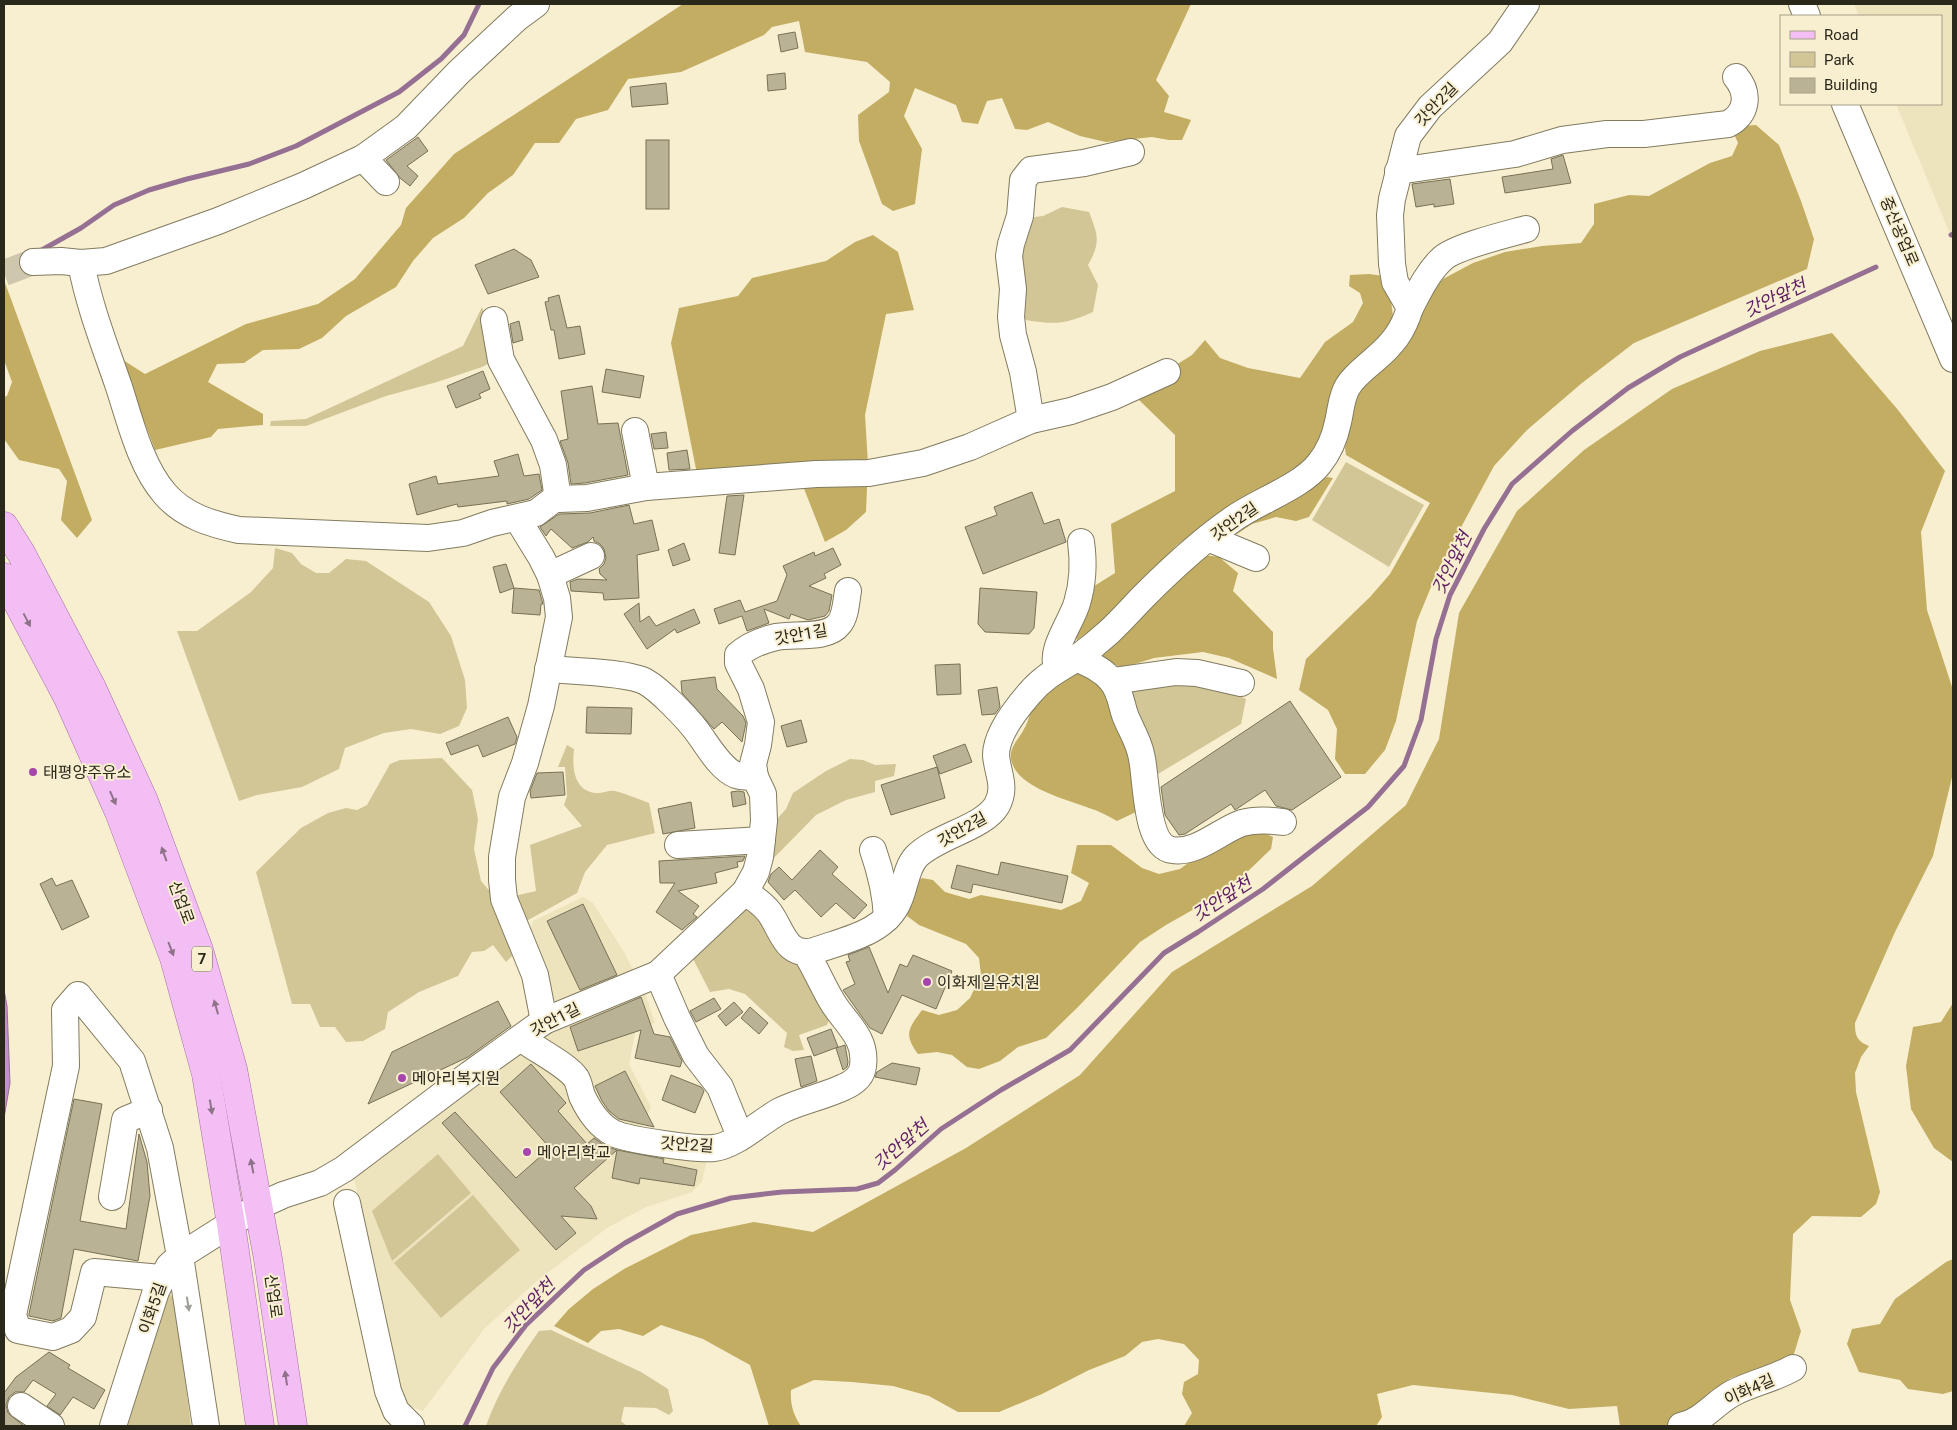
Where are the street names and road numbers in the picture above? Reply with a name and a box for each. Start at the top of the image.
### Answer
street label: 갓안2길 [1411,79,1462,130]
street label: 중산공업로 [1876,194,1923,269]
street label: 갓안2길 [1207,498,1262,544]
street label: 갓안1길 [773,621,829,648]
street label: 갓안2길 [934,808,990,851]
street label: 산업로 [165,878,198,926]
road number: 7 [192,946,212,972]
street label: 갓안1길 [527,999,583,1040]
street label: 갓안2길 [660,1133,714,1156]
street label: 산업로 [261,1273,286,1320]
street label: 이화5길 [135,1280,170,1336]
street label: 이화4길 [1721,1370,1777,1409]

